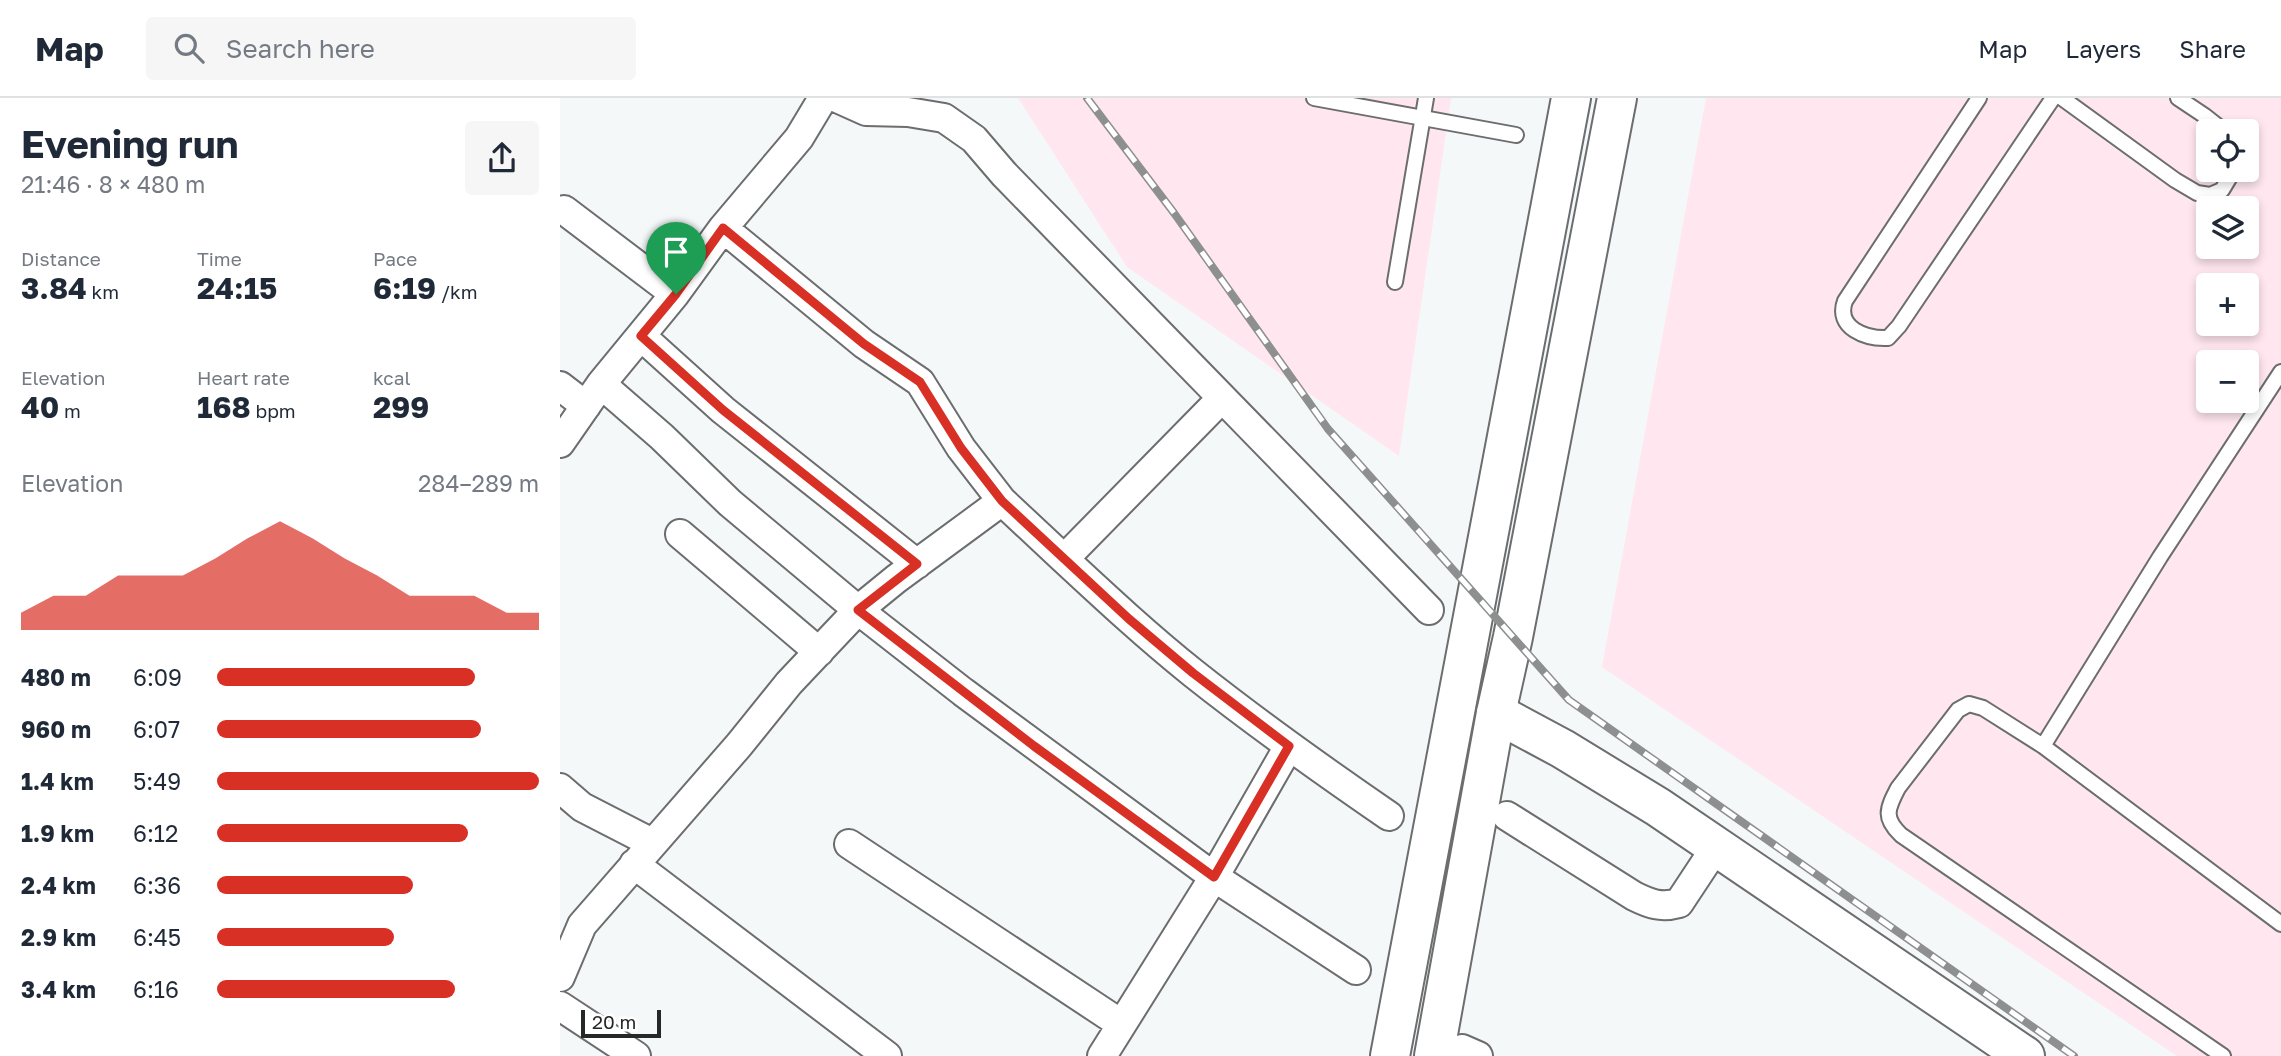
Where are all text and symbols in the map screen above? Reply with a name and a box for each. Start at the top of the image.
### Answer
search box [146,17,636,80]
text: Map [35,29,104,68]
icon: search [170,29,208,67]
text: Search here [226,33,375,64]
text: Map [1978,34,2027,63]
text: Layers [2065,34,2141,63]
text: Share [2179,34,2246,63]
map controls [2196,119,2259,413]
button: locate [2196,119,2259,182]
text: Evening run [21,121,239,166]
button: share [465,121,539,195]
text: 21:46 · 8 × 480 m [21,170,205,198]
button: layers [2196,196,2259,259]
pin [646,222,706,294]
icon: arrive [657,233,695,271]
text: Distance [21,247,101,270]
text: Time [197,247,242,270]
text: Pace [373,247,417,270]
text: 3.84 [21,270,87,306]
text: 24:15 [197,270,277,306]
text: 6:19 [373,270,436,306]
button: + [2196,273,2259,336]
text: km [87,280,119,303]
text: /km [436,280,478,303]
button: − [2196,350,2259,413]
text: Elevation [21,366,106,389]
text: Heart rate [197,366,290,389]
text: kcal [373,366,411,389]
text: 40 [21,389,59,425]
text: 168 [197,389,251,425]
text: 299 [373,389,429,425]
text: m [59,399,81,422]
text: bpm [251,399,296,422]
text: Elevation [21,469,123,497]
text: 284–289 m [418,469,539,497]
text: 480 m [21,663,91,691]
text: 6:09 [133,663,182,691]
text: 960 m [21,715,91,743]
text: 6:07 [133,715,180,743]
text: 1.4 km [21,767,94,795]
text: 5:49 [133,767,181,795]
text: 1.9 km [21,819,94,847]
text: 6:12 [133,819,178,847]
text: 2.4 km [21,871,96,899]
text: 6:36 [133,871,181,899]
text: 2.9 km [21,923,96,951]
text: 6:45 [133,923,181,951]
text: 3.4 km [21,975,96,1003]
text: 6:16 [133,975,179,1003]
scale bar [581,1007,662,1039]
text: 20 m [592,1010,636,1033]

